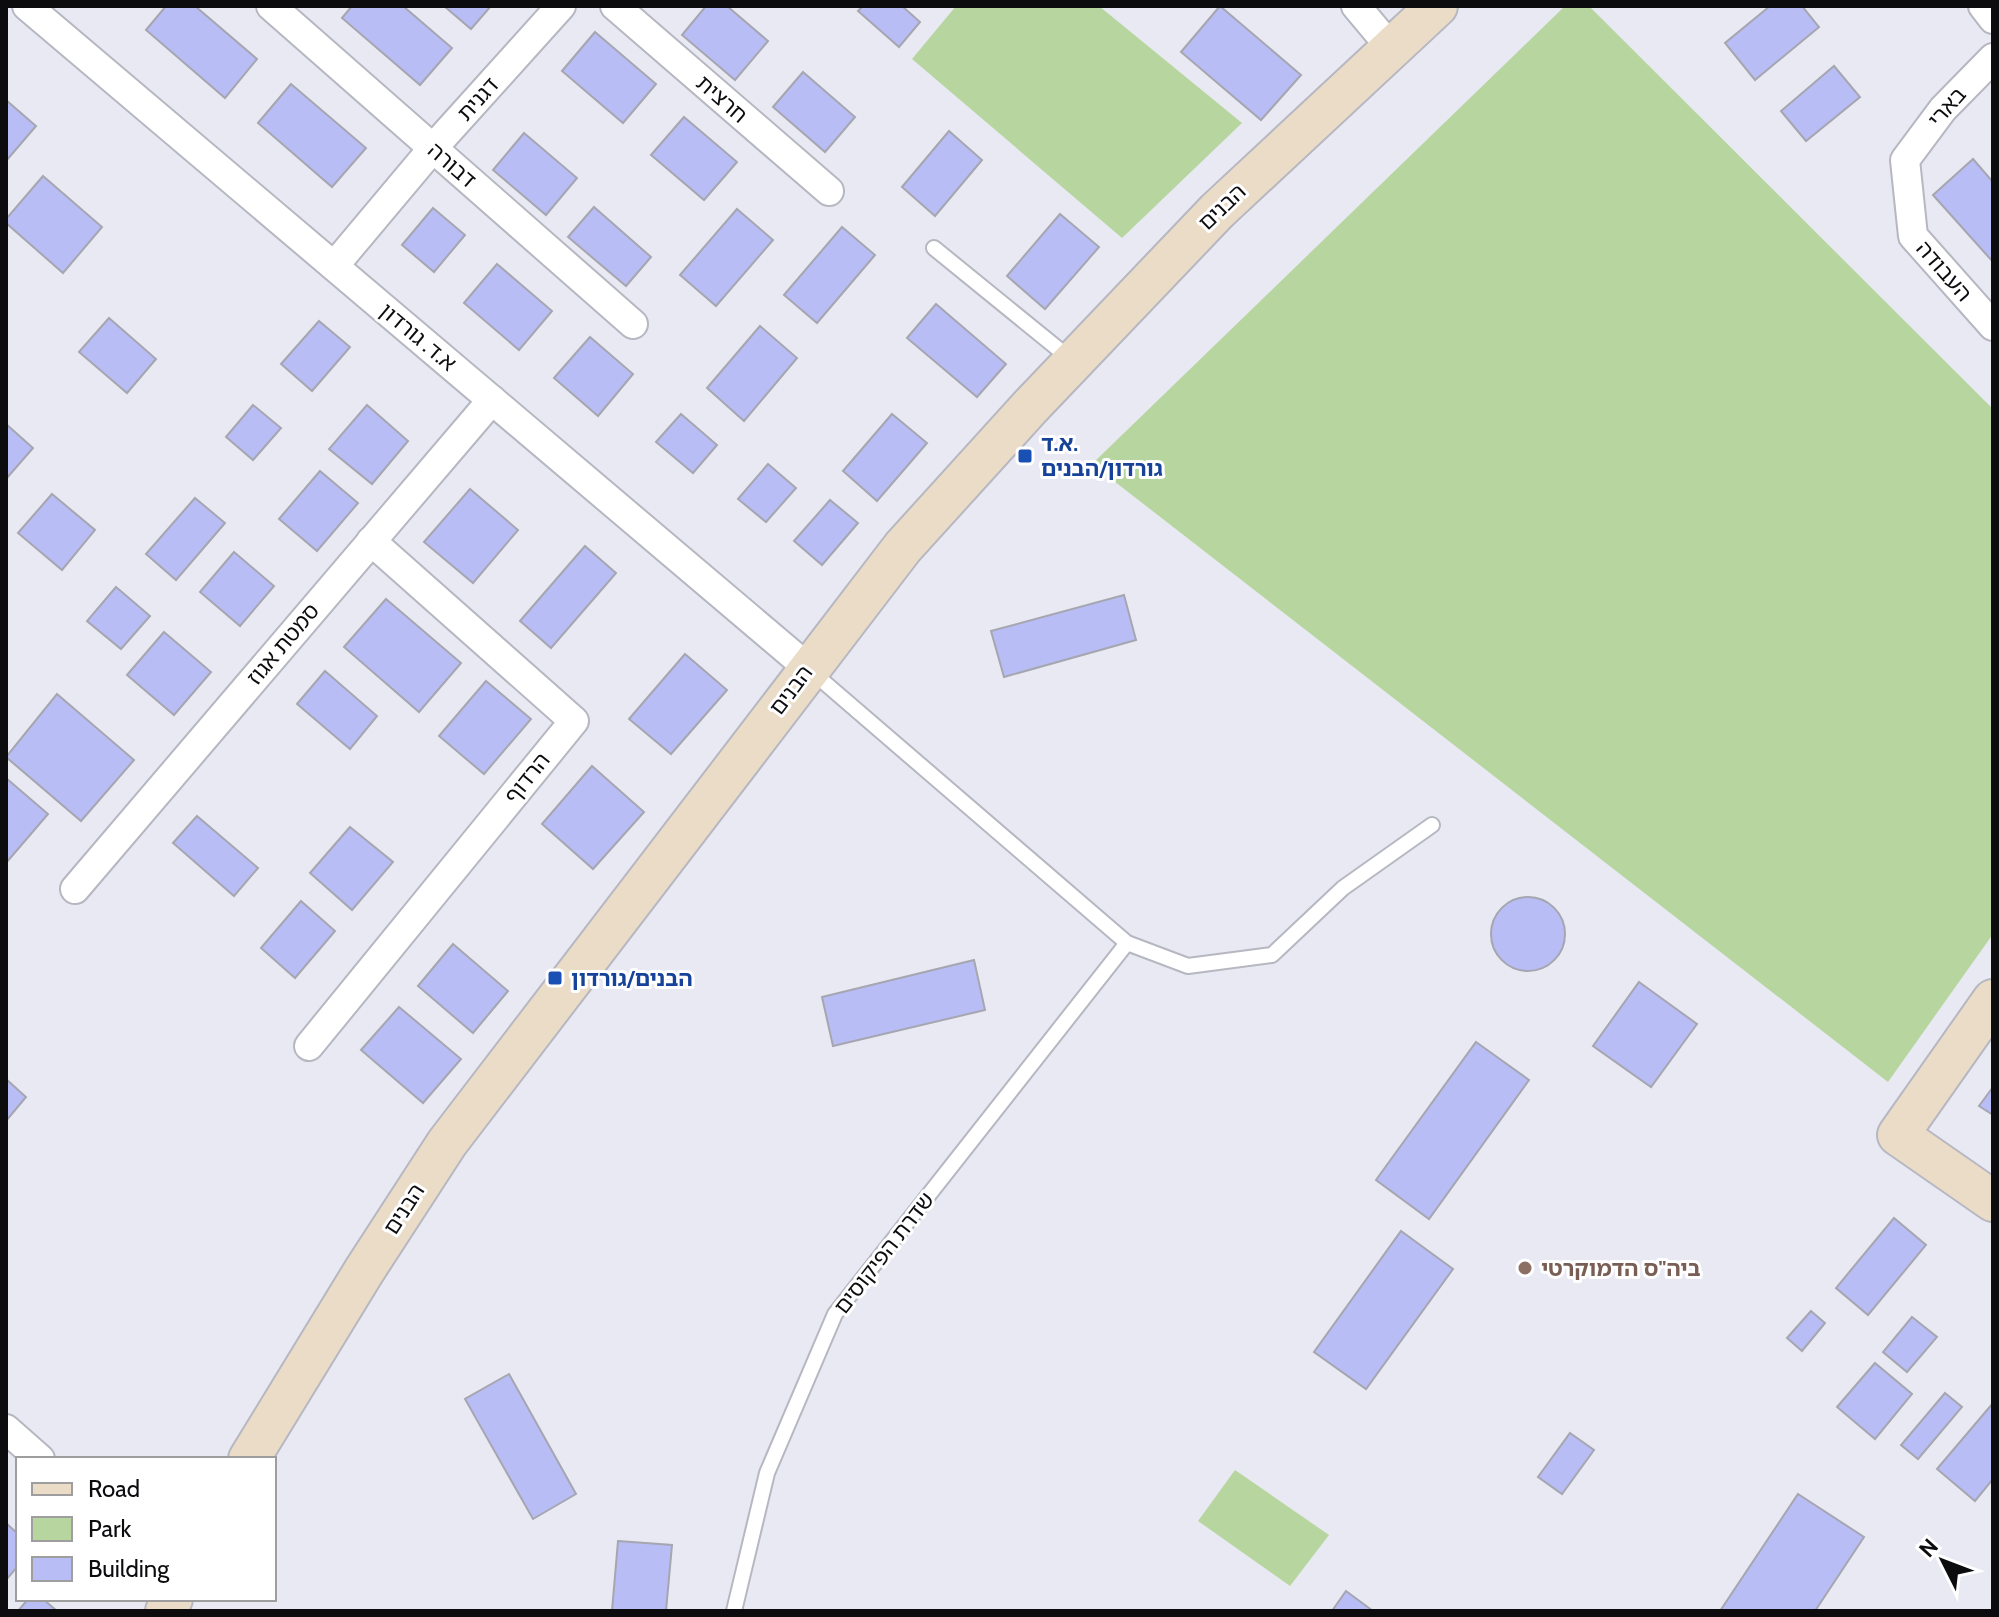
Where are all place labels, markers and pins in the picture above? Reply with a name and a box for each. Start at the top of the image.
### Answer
place label: א.ד. גורדון/הבנים [1041,430,1163,482]
marker: א.ד. גורדון/הבנים [1016,447,1034,465]
place label: הבנים/גורדון [571,965,693,992]
marker: הבנים/גורדון [546,969,564,987]
place label: ביה"ס הדמוקרטי [1541,1255,1701,1282]
marker: ביה"ס הדמוקרטי [1516,1259,1534,1277]

